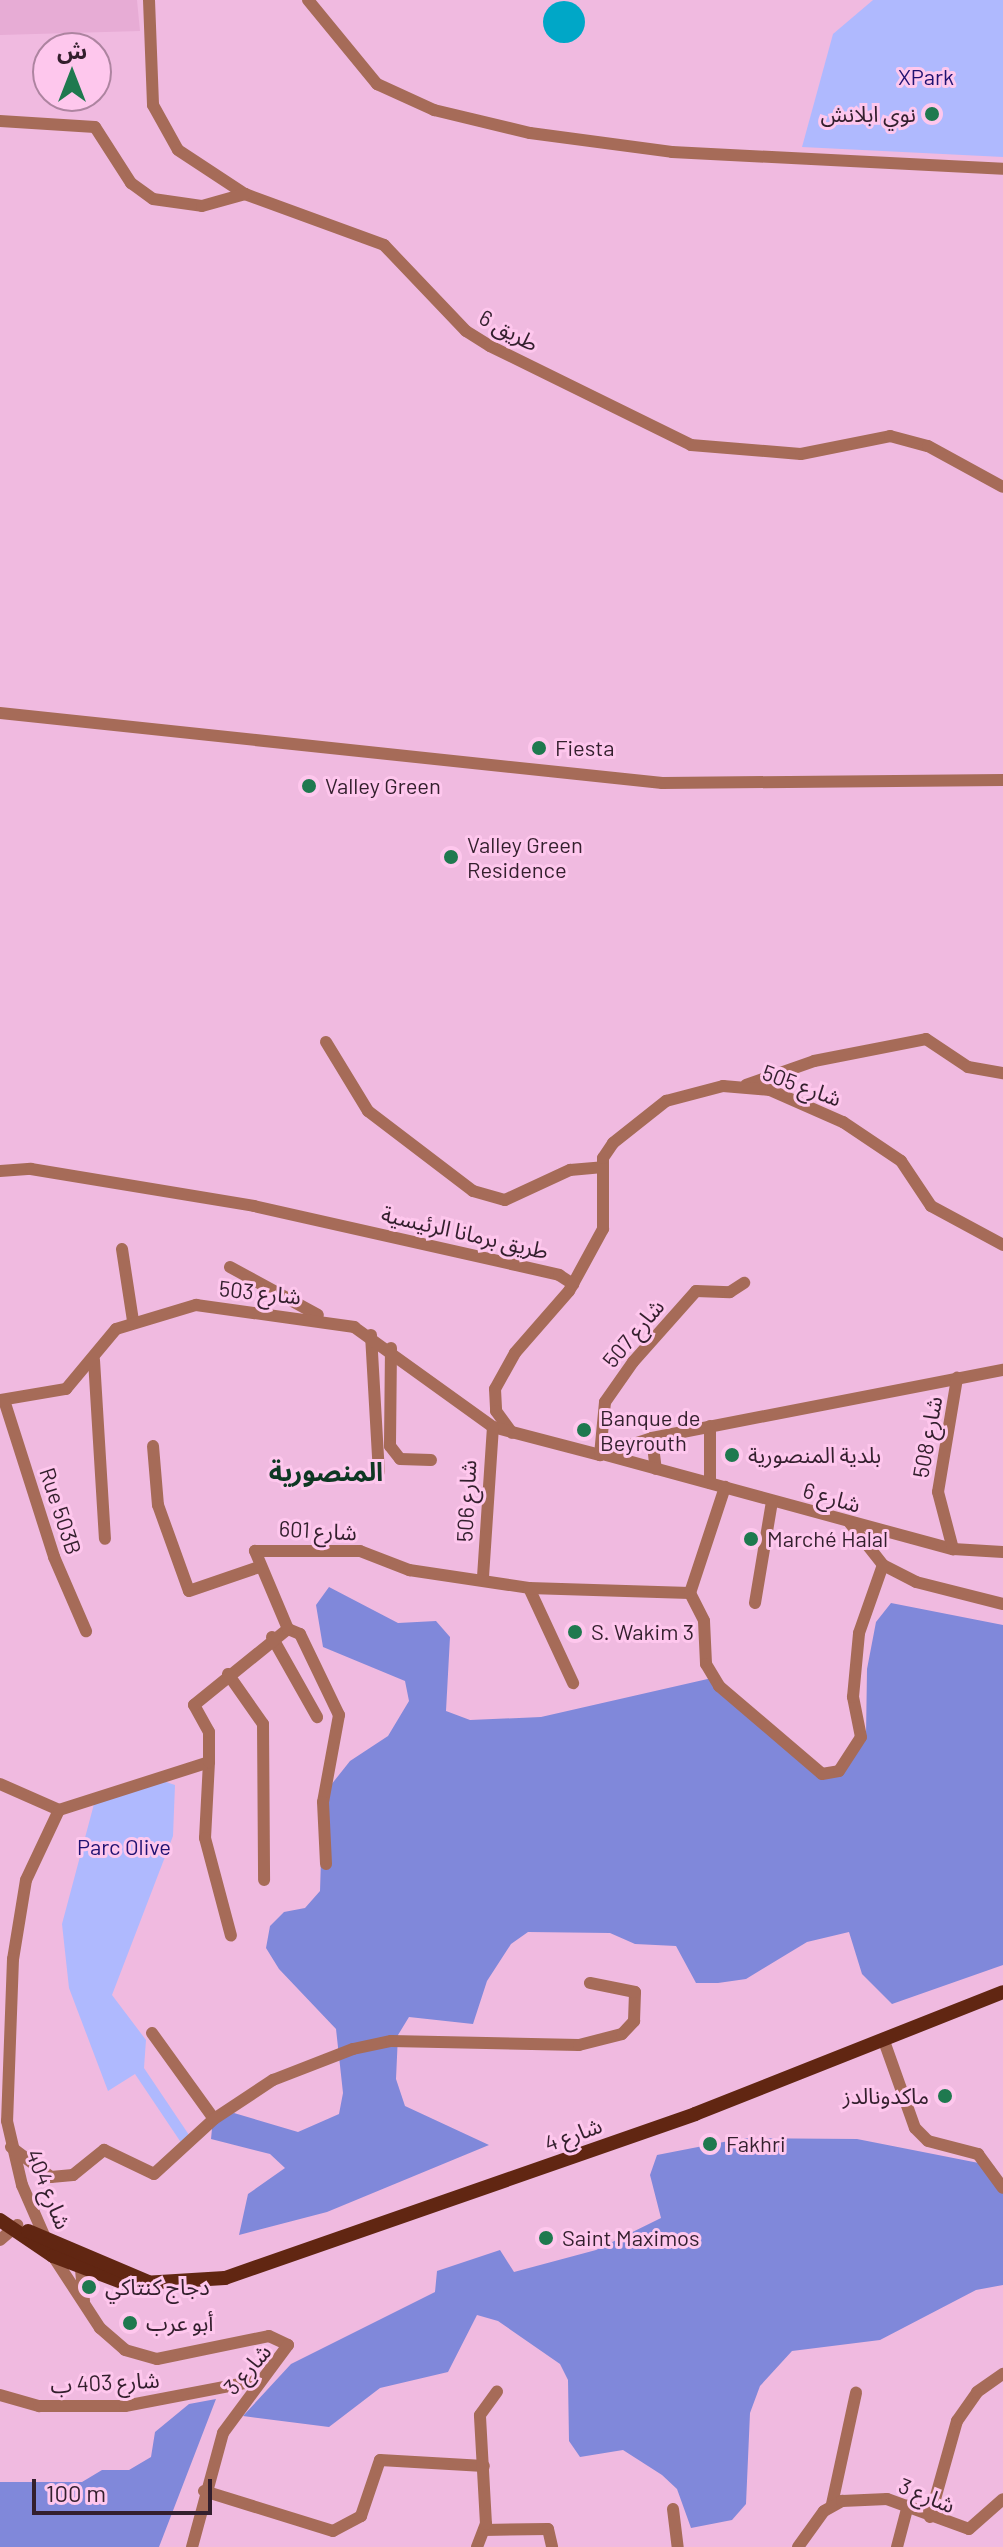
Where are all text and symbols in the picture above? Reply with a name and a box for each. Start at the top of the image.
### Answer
north arrow [32,32,112,112]
text: ش [57,37,87,63]
park label: XPark [898,64,954,90]
place label: نوي ابلانش [820,101,916,127]
marker: نوي ابلانش [923,105,941,123]
street label: طريق 6 [475,304,543,356]
place label: Fiesta [555,735,614,761]
marker: Fiesta [530,739,548,757]
place label: Valley Green [325,773,441,799]
marker: Valley Green [300,777,318,795]
place label: Valley Green Residence [467,831,583,882]
marker: Valley Green Residence [442,848,460,866]
street label: شارع 505 [759,1059,845,1111]
street label: طريق برمانا الرئيسية [379,1200,551,1264]
street label: شارع 503 [218,1275,302,1309]
street label: شارع 507 [597,1293,669,1373]
street label: شارع 508 [907,1394,947,1480]
place label: Banque de Beyrouth [600,1404,701,1456]
marker: Banque de Beyrouth [575,1421,593,1439]
place label: بلدية المنصورية [748,1442,881,1468]
marker: بلدية المنصورية [723,1446,741,1464]
district label: المنصورية [269,1455,383,1487]
street label: شارع 506 [451,1459,481,1543]
street label: Rue 503B [35,1464,87,1558]
street label: شارع 6 [800,1476,864,1518]
street label: شارع 601 [278,1515,358,1545]
place label: Marché Halal [767,1526,888,1552]
marker: Marché Halal [742,1530,760,1548]
place label: S. Wakim 3 [591,1619,694,1645]
marker: S. Wakim 3 [566,1623,584,1641]
park label: Parc Olive [77,1834,171,1860]
place label: ماكدونالدز [843,2083,929,2109]
marker: ماكدونالدز [936,2087,954,2105]
street label: شارع 4 [541,2111,605,2157]
place label: Fakhri [726,2131,786,2157]
marker: Fakhri [701,2135,719,2153]
street label: شارع 404 [21,2145,77,2233]
place label: Saint Maximos [562,2225,700,2251]
marker: Saint Maximos [537,2229,555,2247]
place label: دجاج كنتاكي [105,2274,210,2300]
marker: دجاج كنتاكي [80,2278,98,2296]
place label: أبو عرب [146,2310,213,2336]
marker: أبو عرب [121,2314,139,2332]
street label: شارع 3 [218,2338,276,2400]
street label: شارع 403 ب [50,2366,160,2398]
scale bar [36,2463,216,2513]
street label: شارع 3 [895,2472,959,2518]
text: 100 m [46,2478,106,2507]

